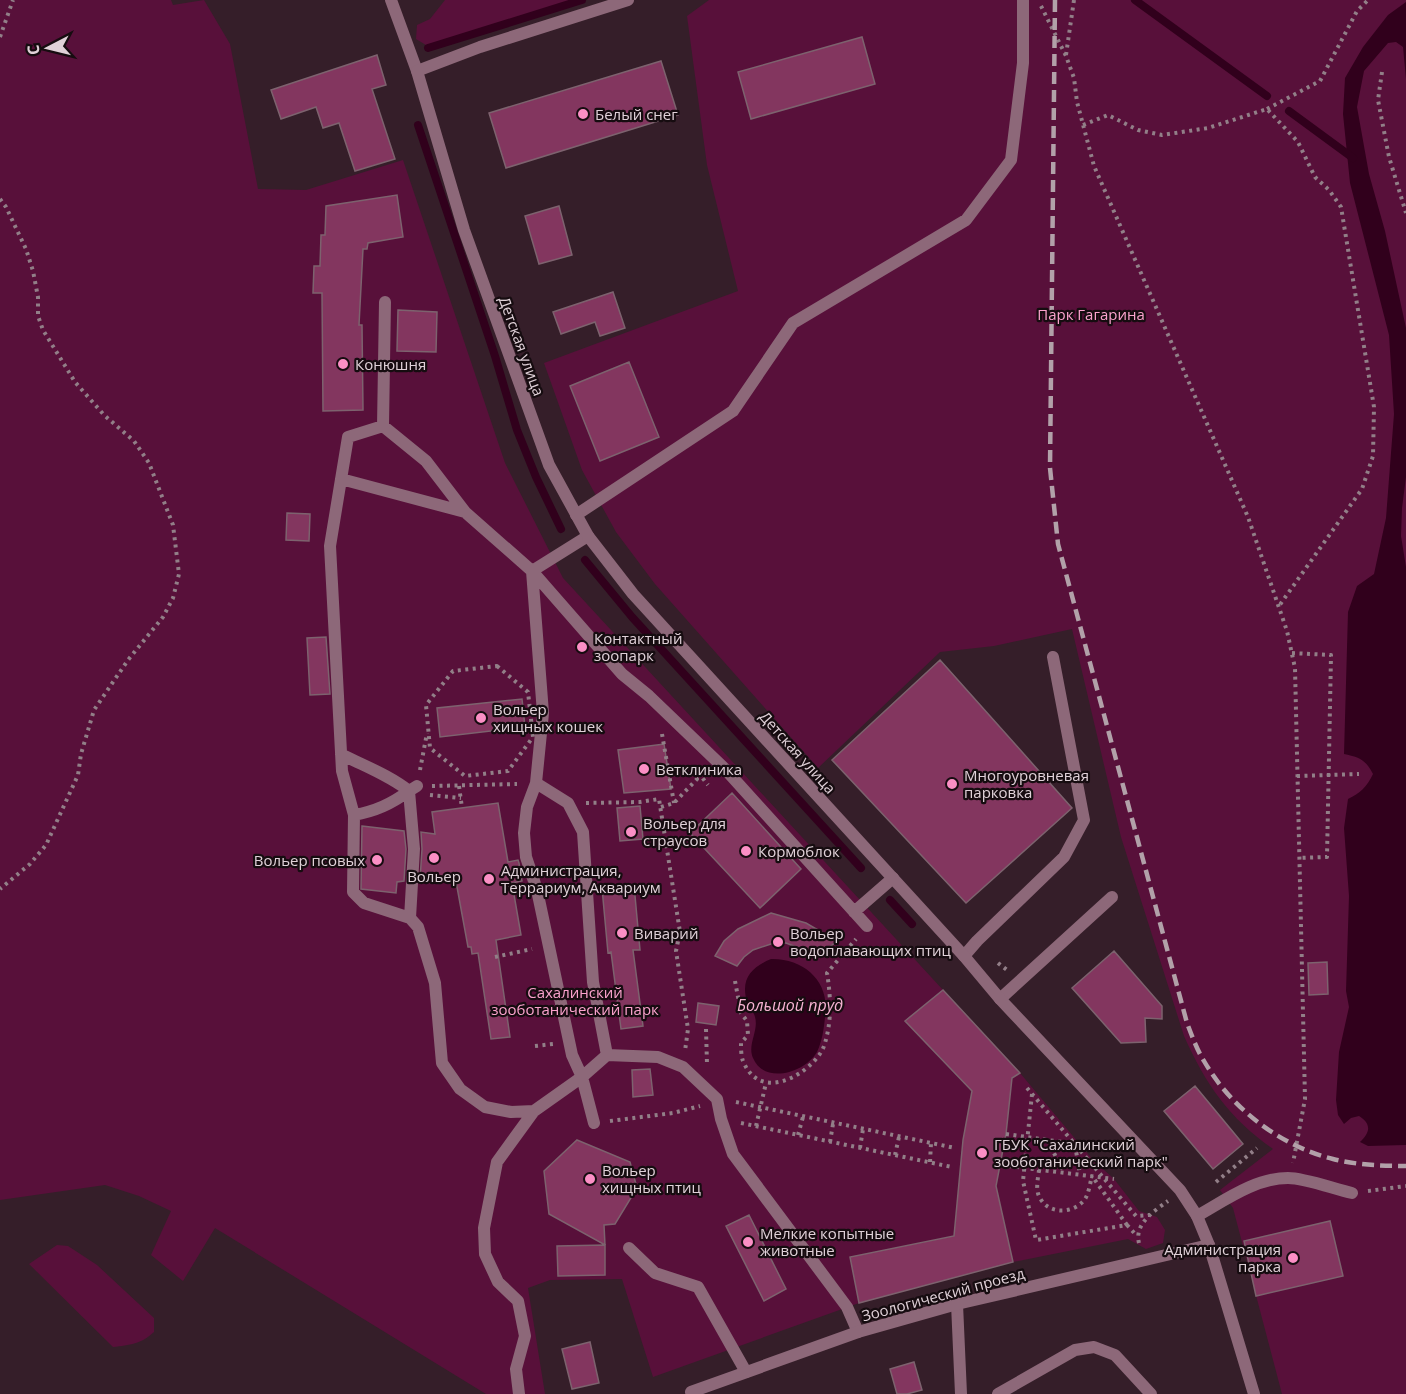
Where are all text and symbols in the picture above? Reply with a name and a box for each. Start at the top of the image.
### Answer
north arrow [18,18,78,78]
text: С [22,43,45,56]
place label: Белый снег [595,104,678,124]
marker: Белый снег [576,107,590,121]
street label: Детская улица [495,293,549,399]
park label: Парк Гагарина [1037,304,1145,324]
place label: Конюшня [355,354,426,374]
marker: Конюшня [336,357,350,371]
place label: Контактный зоопарк [594,628,682,665]
marker: Контактный зоопарк [575,640,589,654]
place label: Вольер хищных кошек [493,699,603,736]
street label: Детская улица [756,706,840,798]
marker: Вольер хищных кошек [474,711,488,725]
place label: Ветклиника [656,759,742,779]
marker: Ветклиника [637,762,651,776]
place label: Многоуровневая парковка [964,765,1089,802]
marker: Многоуровневая парковка [945,777,959,791]
place label: Вольер для страусов [643,813,726,850]
marker: Вольер для страусов [624,825,638,839]
place label: Кормоблок [758,841,840,861]
marker: Кормоблок [739,844,753,858]
place label: Вольер псовых [254,850,365,870]
marker: Вольер [427,851,441,865]
marker: Вольер псовых [370,853,384,867]
place label: Администрация, Террариум, Аквариум [501,860,661,897]
place label: Вольер [407,866,461,886]
marker: Администрация, Террариум, Аквариум [482,872,496,886]
place label: Виварий [634,923,698,943]
place label: Вольер водоплавающих птиц [790,923,952,960]
marker: Виварий [615,926,629,940]
marker: Вольер водоплавающих птиц [771,935,785,949]
park label: Сахалинский зооботанический парк [491,982,659,1019]
water label: Большой пруд [737,994,843,1016]
place label: ГБУК "Сахалинский зооботанический парк" [994,1134,1168,1171]
marker: ГБУК "Сахалинский зооботанический парк" [975,1146,989,1160]
place label: Вольер хищных птиц [602,1160,702,1197]
marker: Вольер хищных птиц [583,1172,597,1186]
place label: Мелкие копытные животные [760,1223,894,1260]
marker: Мелкие копытные животные [741,1235,755,1249]
place label: Администрация парка [1164,1239,1281,1276]
marker: Администрация парка [1286,1251,1300,1265]
street label: Зоологический проезд [859,1263,1027,1325]

